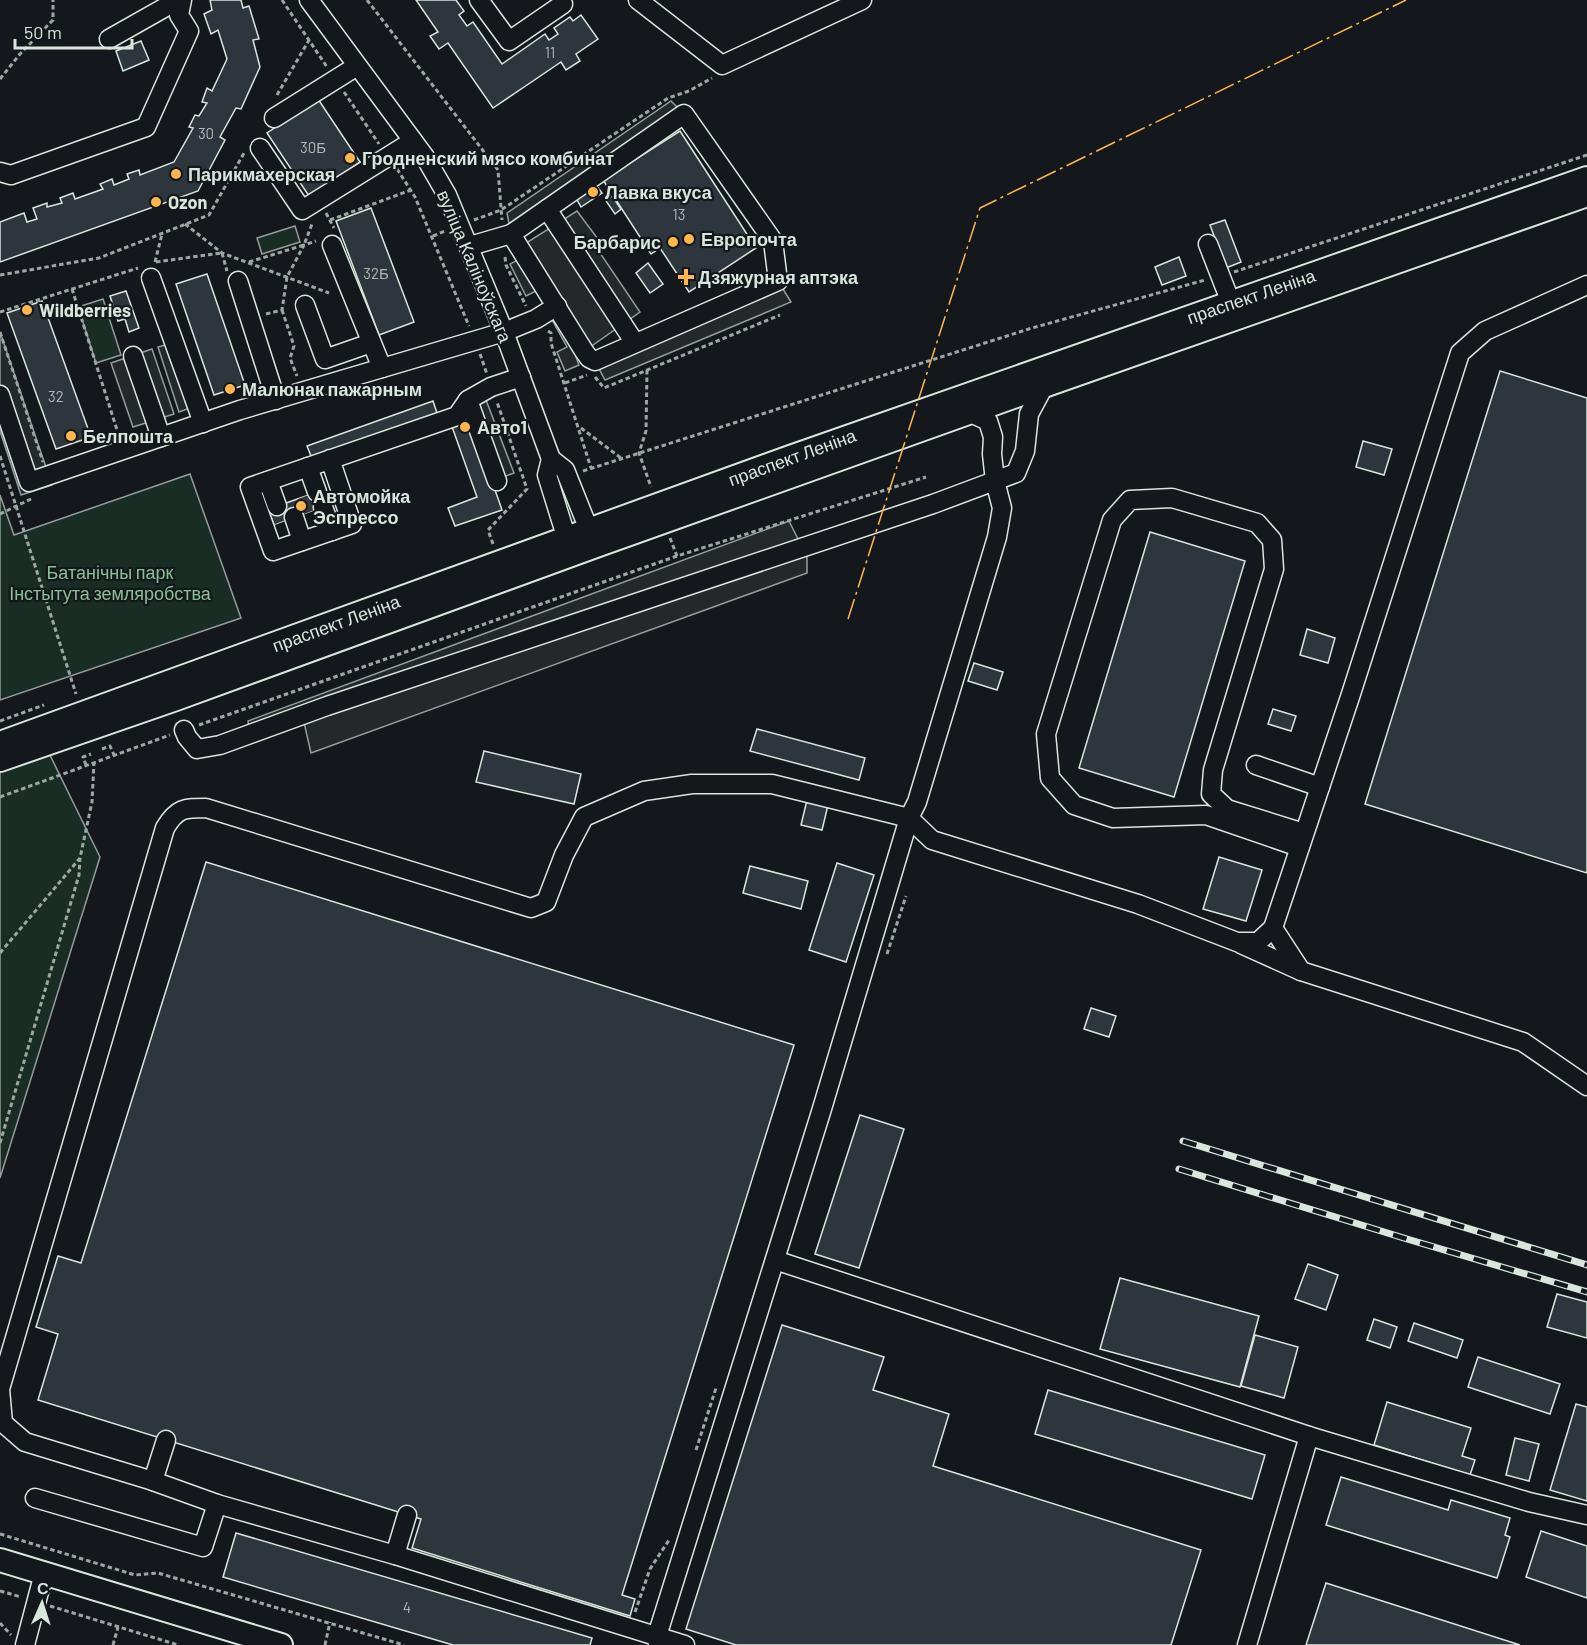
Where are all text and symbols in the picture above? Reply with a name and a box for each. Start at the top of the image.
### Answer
scale bar [15,12,132,50]
text: 50 m [24,21,62,43]
house number: 11 [545,43,555,61]
house number: 30 [198,124,214,142]
house number: 30Б [300,138,326,156]
place label: Гродненский мясо комбинат [362,147,614,169]
marker: Гродненский мясо комбинат [343,151,357,165]
place label: Парикмахерская [188,163,335,185]
marker: Парикмахерская [169,167,183,181]
place label: Лавка вкуса [605,181,713,203]
marker: Лавка вкуса [586,185,600,199]
street label: вуліца Каліноўскага [433,186,517,347]
place label: Ozon [168,191,207,213]
marker: Ozon [149,195,163,209]
house number: 13 [673,205,685,223]
place label: Европочта [701,228,798,250]
place label: Барбарис [574,231,661,253]
marker: Европочта [682,232,696,246]
marker: Барбарис [666,235,680,249]
street label: праспект Леніна [1184,263,1319,328]
house number: 32Б [363,264,389,282]
place label: Дзяжурная аптэка [698,266,859,288]
marker: Дзяжурная аптэка [679,270,693,284]
place label: Wildberries [39,299,131,321]
marker: Wildberries [20,303,34,317]
place label: Малюнак пажарным [242,378,422,400]
marker: Малюнак пажарным [223,382,237,396]
house number: 32 [48,387,64,405]
place label: Авто1 [477,416,527,438]
marker: Авто1 [458,420,472,434]
street label: праспект Леніна [725,423,860,490]
place label: Белпошта [83,425,174,447]
marker: Белпошта [64,429,78,443]
place label: Автомойка Эспрессо [313,485,411,528]
marker: Автомойка Эспрессо [294,499,308,513]
park label: Батанічны парк Інстытута земляробства [9,561,212,604]
street label: праспект Леніна [269,589,404,656]
north arrow [12,1573,72,1633]
text: С [37,1578,50,1597]
house number: 4 [403,1598,411,1616]

